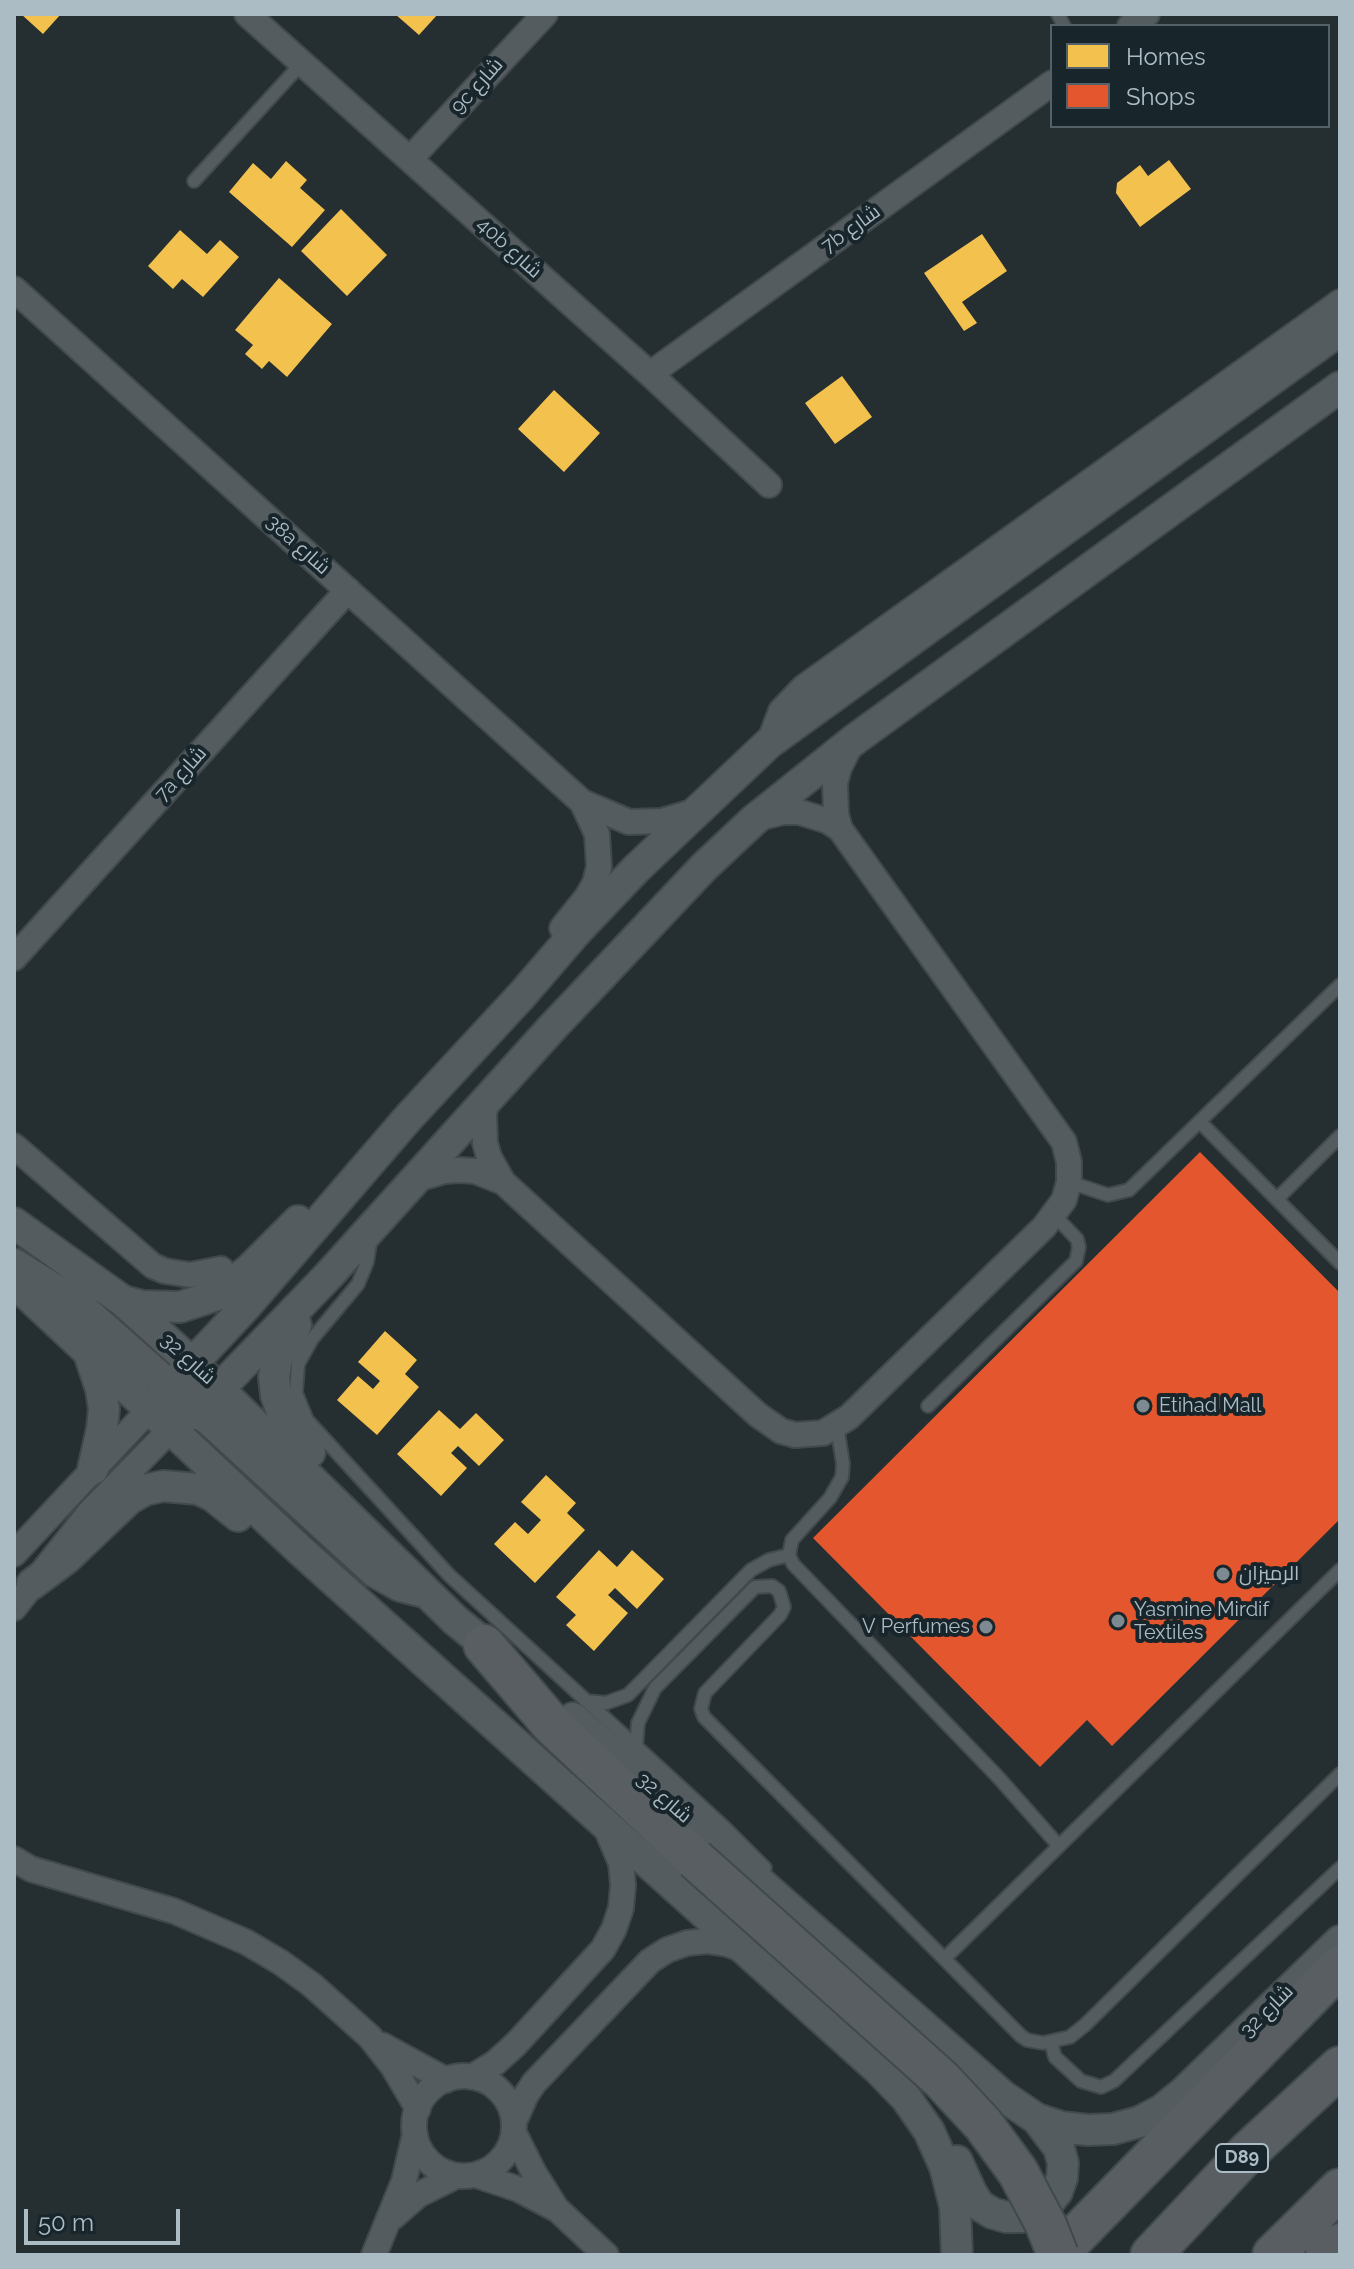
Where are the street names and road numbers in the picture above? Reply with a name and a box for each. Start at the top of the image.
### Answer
street label: 9c شارع [446,53,508,119]
street label: 7b شارع [817,200,885,258]
street label: 40b شارع [471,213,547,283]
street label: 38a شارع [261,510,335,580]
street label: 7a شارع [150,742,212,806]
street label: شارع 32 [156,1328,220,1390]
street label: شارع 32 [632,1768,696,1828]
street label: شارع 32 [1236,1980,1298,2042]
road number: D89 [1216,2144,1268,2172]

